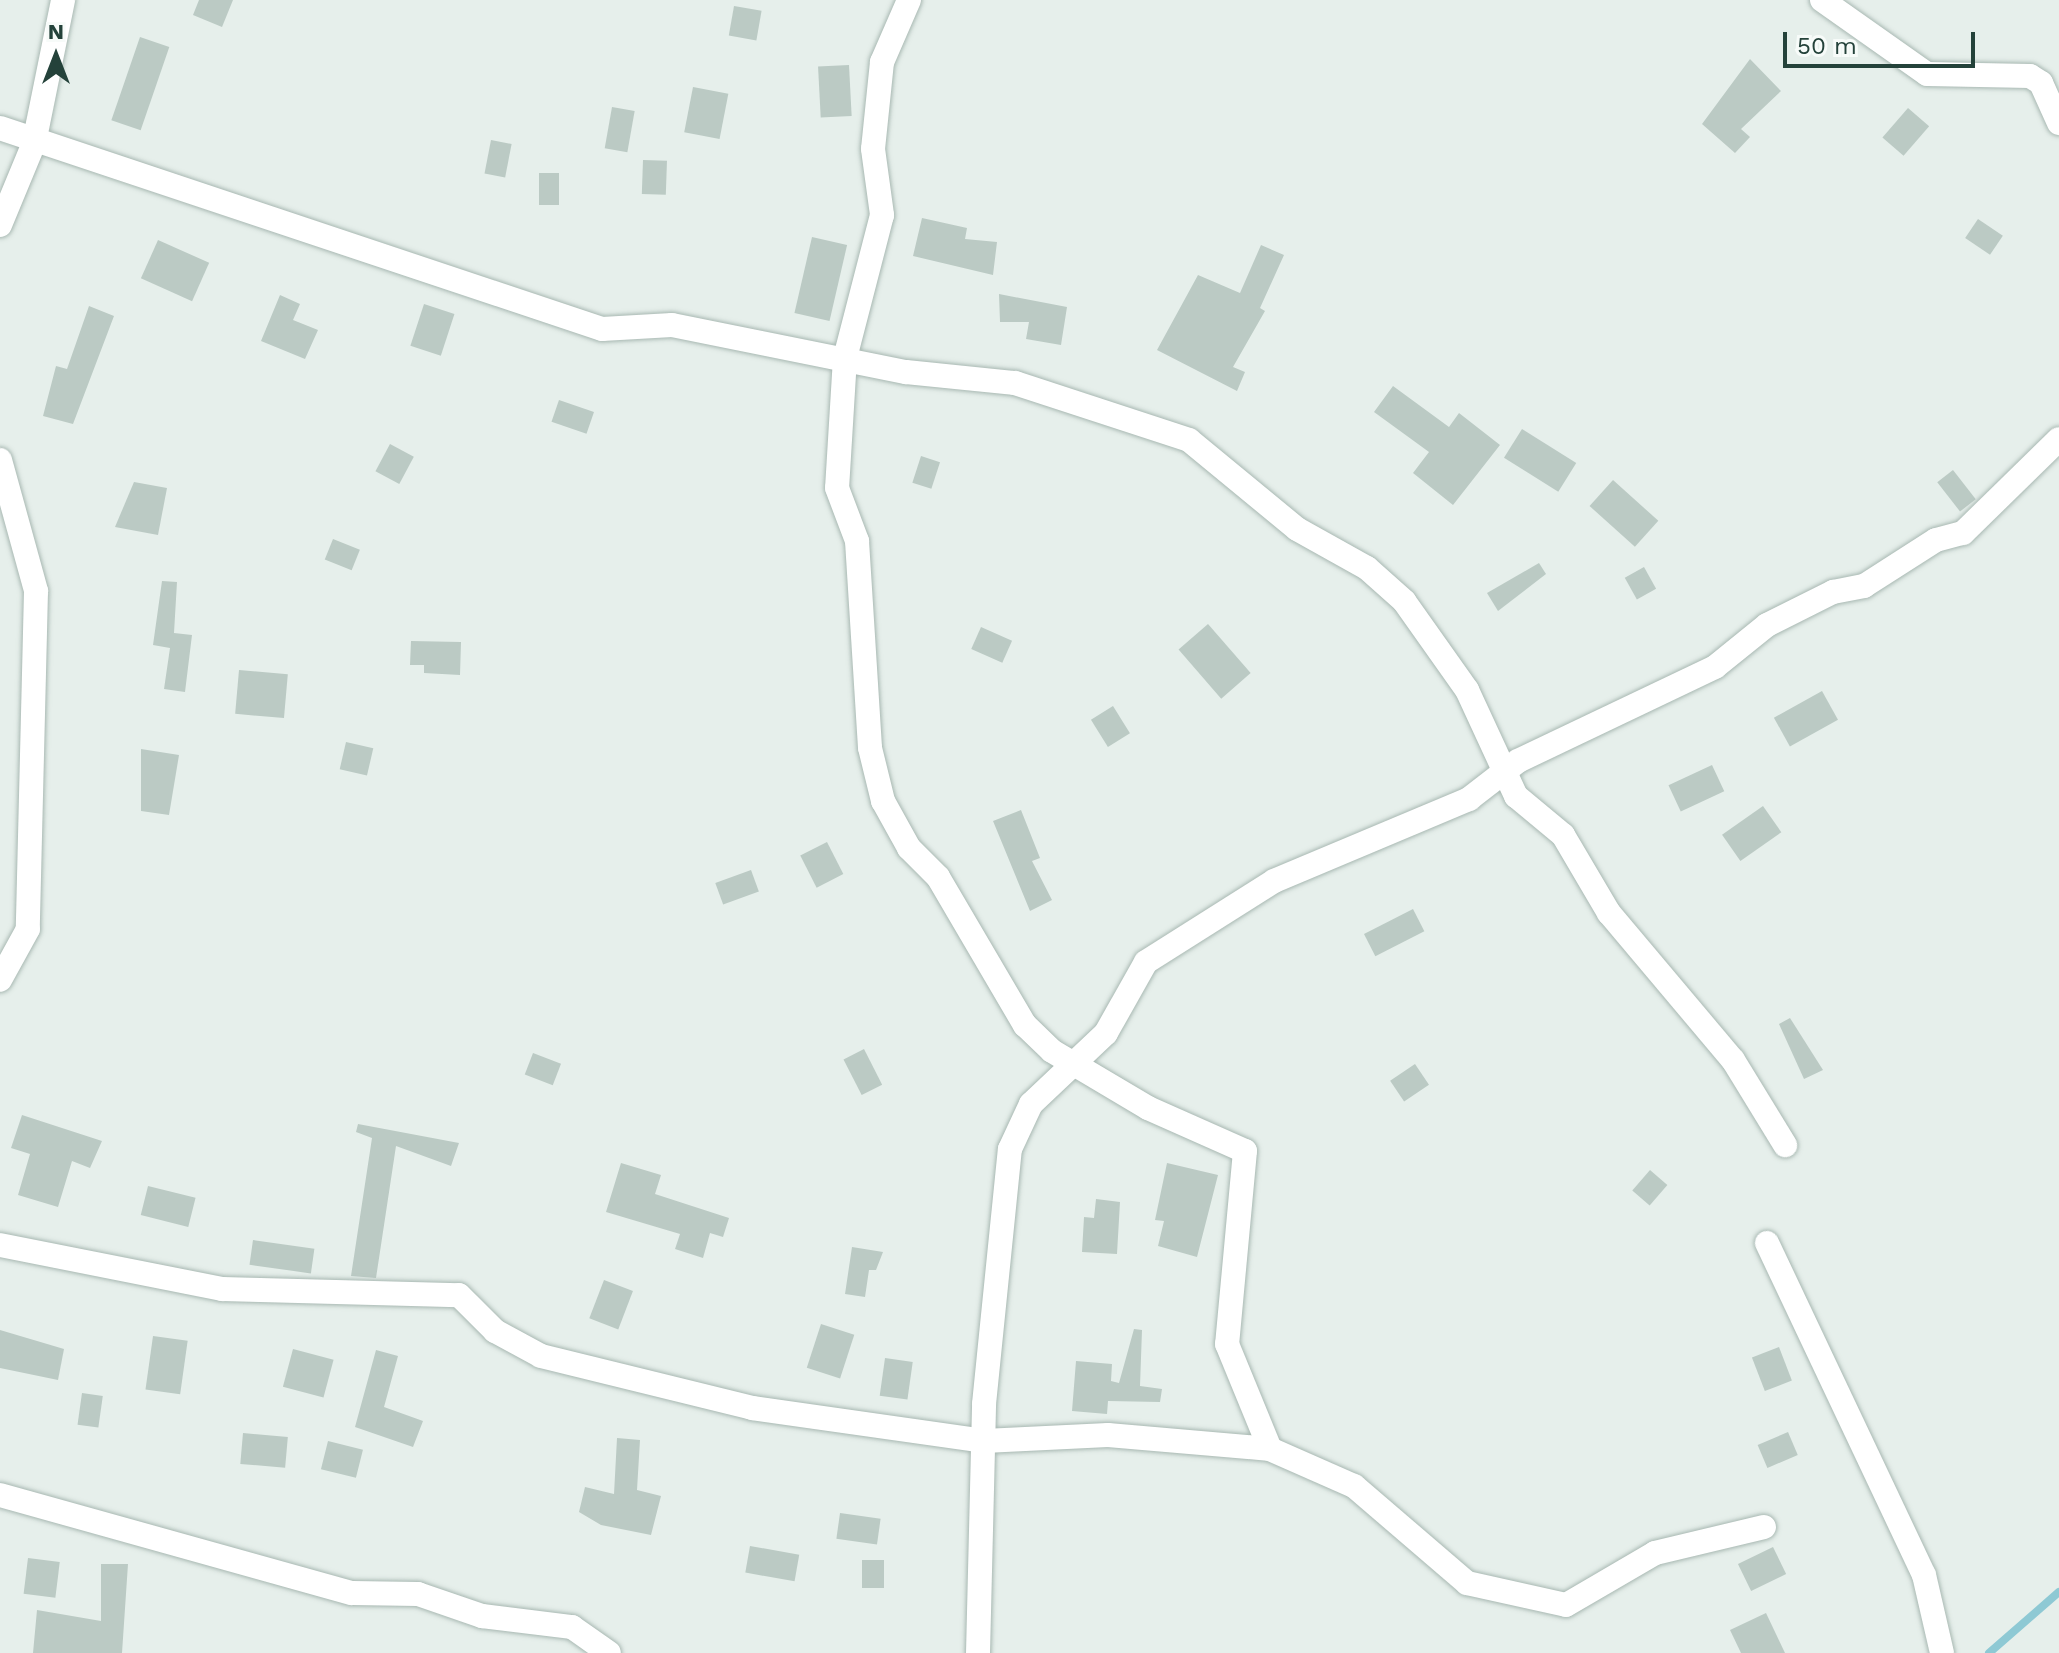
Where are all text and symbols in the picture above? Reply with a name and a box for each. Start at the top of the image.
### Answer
north arrow [16,16,96,96]
scale bar [1787,16,1979,66]
text: N [48,19,64,44]
text: 50 m [1797,32,1857,60]

